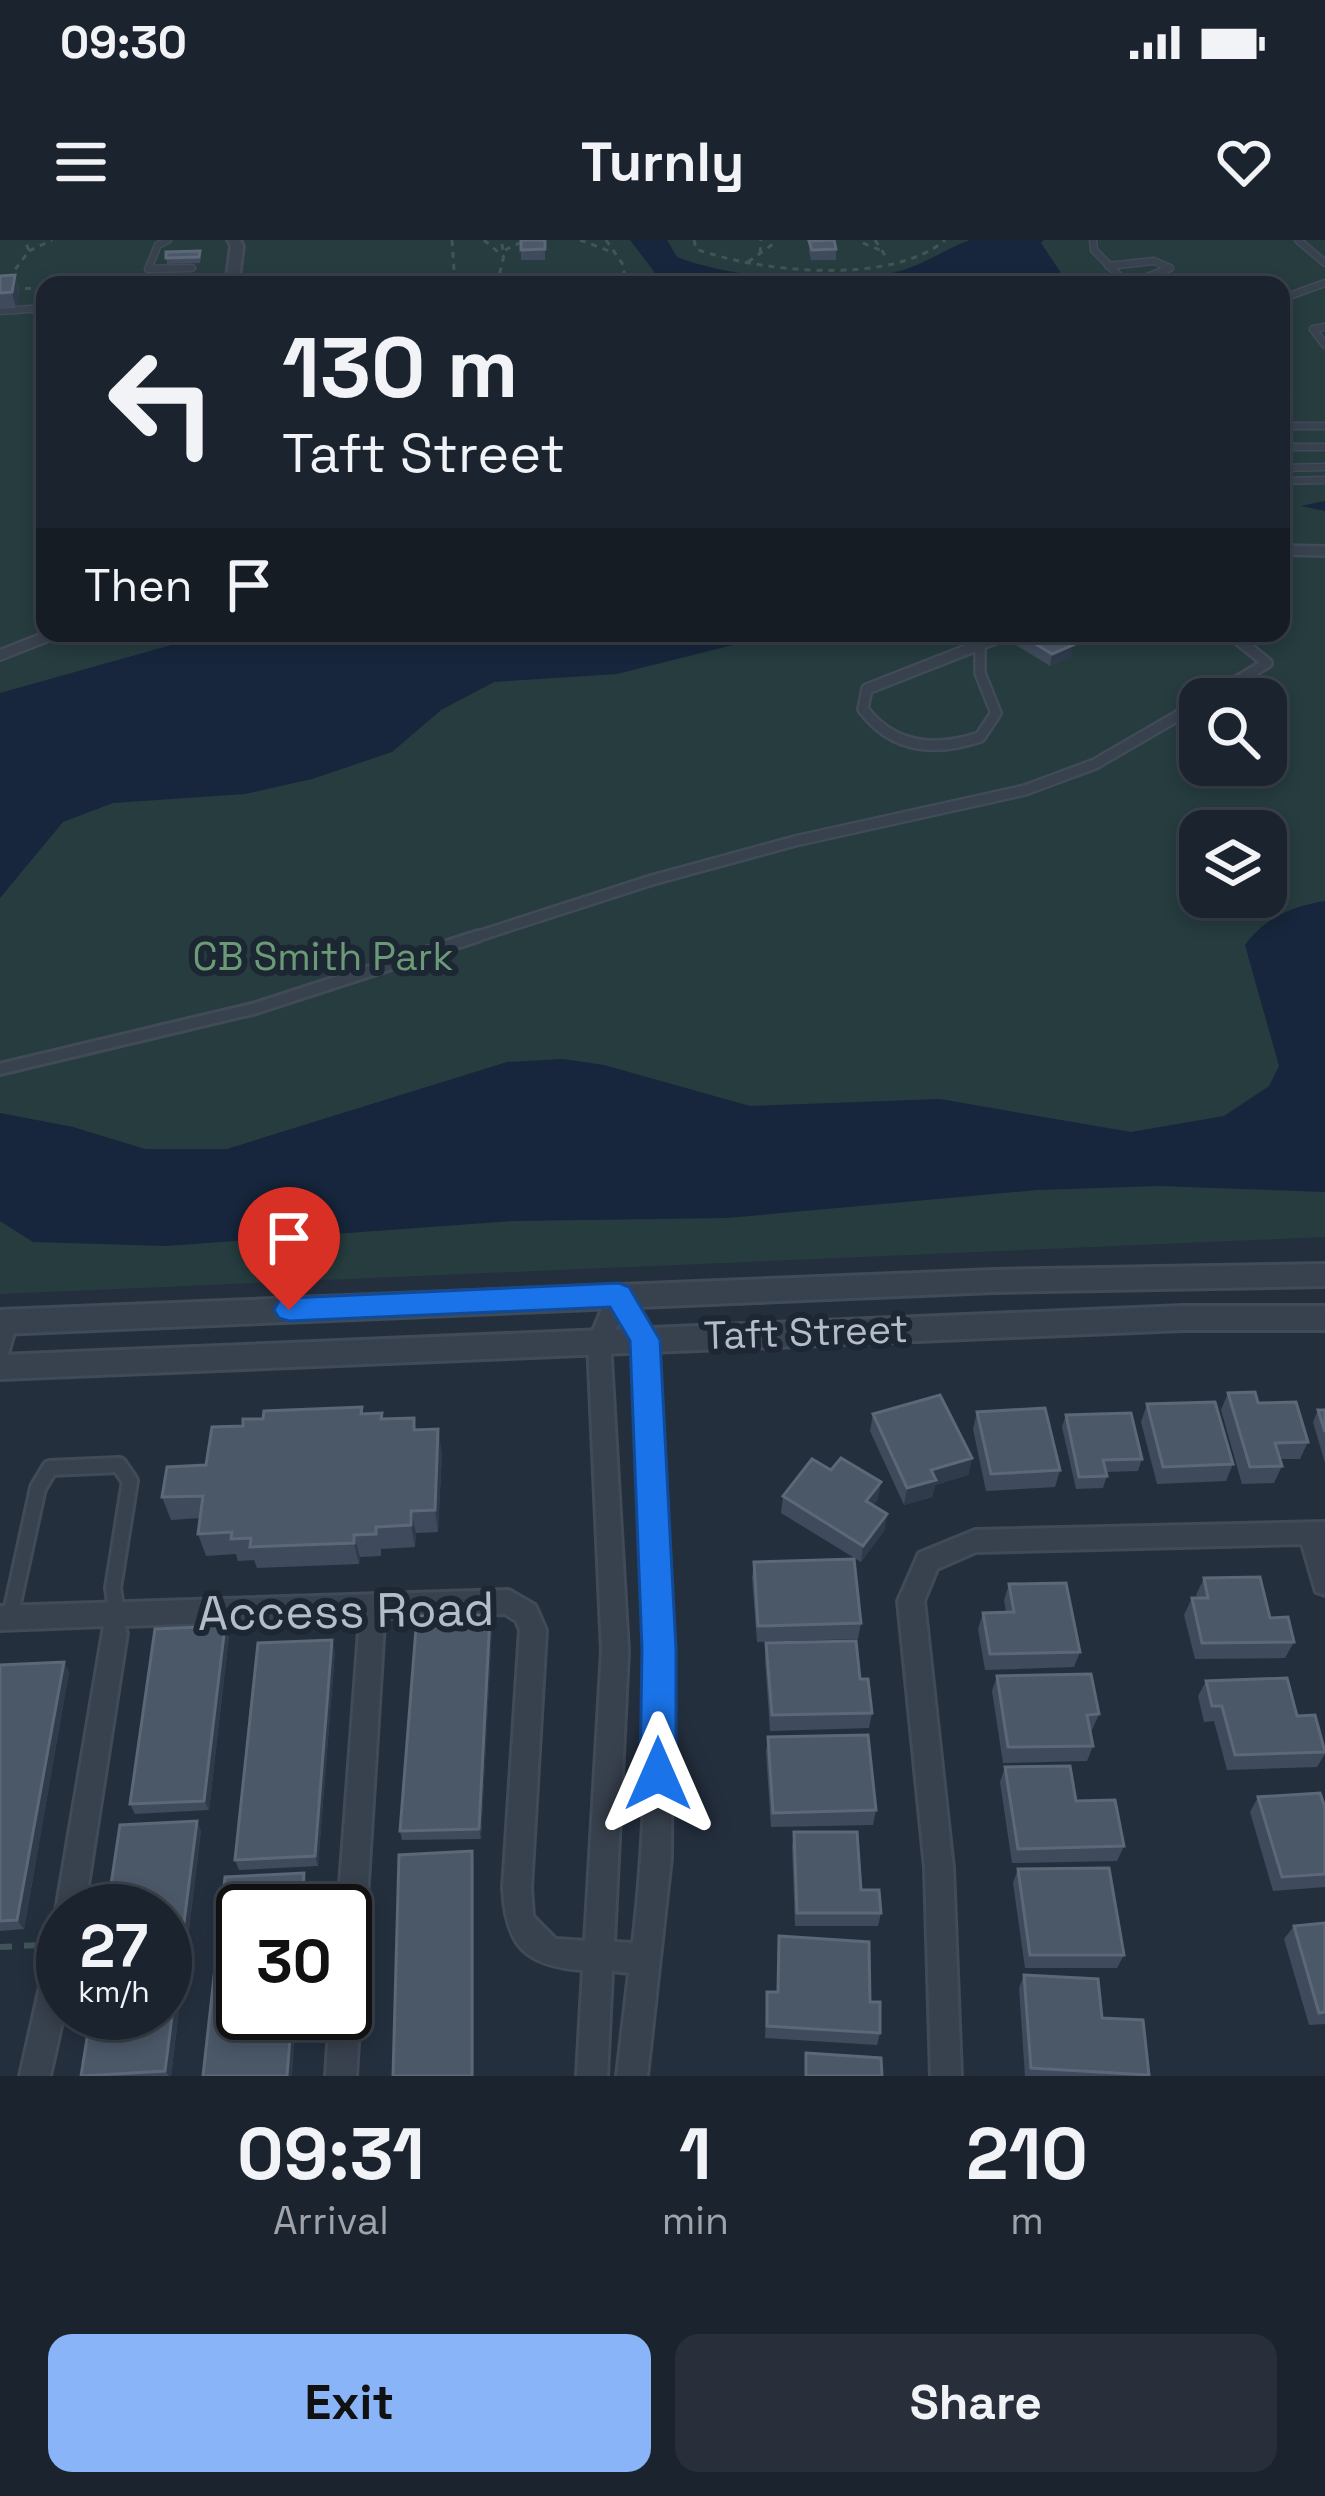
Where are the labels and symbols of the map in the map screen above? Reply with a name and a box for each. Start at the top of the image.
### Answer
park label: CB Smith Park [193,932,453,981]
pin [238,1187,340,1310]
street label: Taft Street [703,1304,909,1360]
street label: Access Road [197,1578,495,1644]
position arrow [595,1711,721,1837]
speed limit sign: 30 [216,1884,372,2040]

